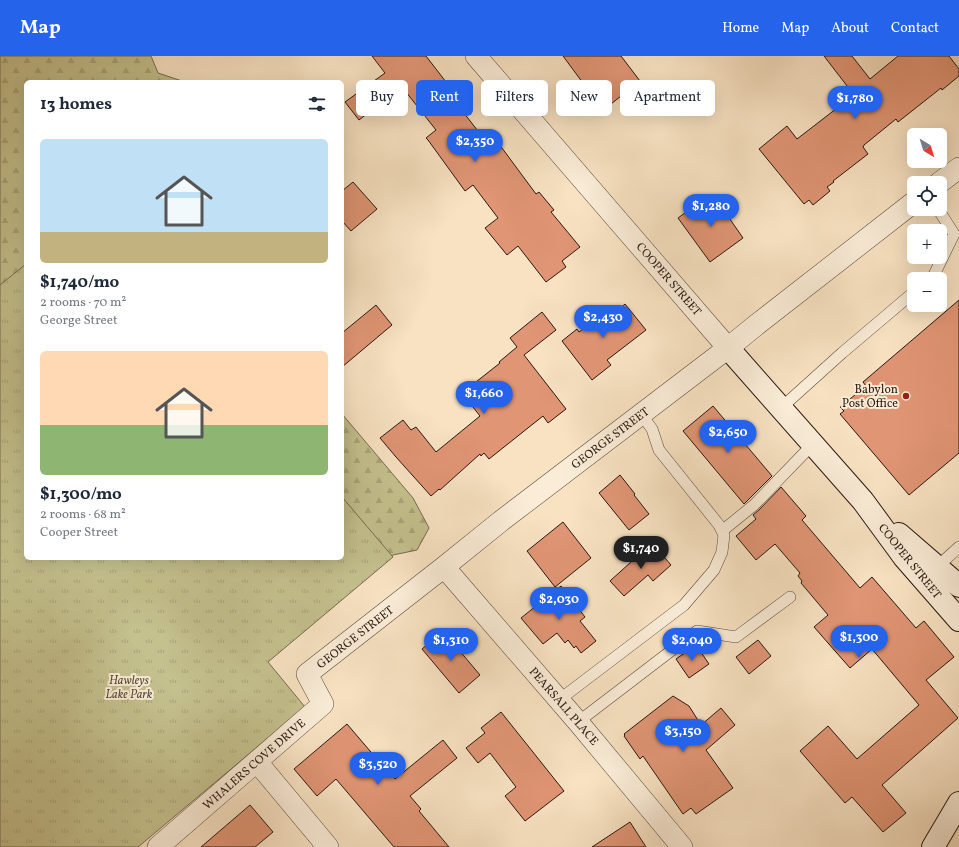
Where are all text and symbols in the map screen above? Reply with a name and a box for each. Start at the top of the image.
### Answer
text: Map [20,15,61,41]
text: Home [722,19,759,38]
text: Map [781,19,809,38]
text: About [831,19,869,38]
text: Contact [891,19,939,38]
chip: Buy [356,80,408,116]
chip: Rent [416,80,473,116]
chip: Filters [481,80,548,116]
chip: New [556,80,612,116]
chip: Apartment [620,80,715,116]
pin: $1,780 [822,86,888,120]
text: $1,780 [837,90,873,108]
text: 13 homes [40,93,112,116]
icon: filters [306,93,328,115]
north arrow [907,128,947,168]
map controls [907,128,947,312]
pin: $2,350 [442,129,508,163]
text: $2,350 [456,133,494,151]
icon: home [148,165,220,237]
button: locate [907,176,947,216]
pin: $1,280 [678,194,744,228]
text: $1,280 [692,198,730,216]
button: + [907,224,947,264]
street label: COOPER STREET [632,240,705,320]
text: $1,740/mo [40,271,119,294]
button: − [907,272,947,312]
text: 2 rooms · 70 m² [40,294,126,312]
pin: $2,430 [570,305,636,339]
text: $2,430 [583,309,623,327]
text: George Street [40,312,118,330]
icon: home [148,377,220,449]
pin: $1,660 [451,381,517,415]
place label: Babylon Post Office [842,382,898,412]
text: $1,660 [465,385,503,403]
marker: Babylon Post Office [901,391,911,401]
street label: GEORGE STREET [568,404,653,473]
pin: $2,650 [695,420,761,454]
text: $2,650 [708,424,748,442]
text: $1,300/mo [40,483,122,506]
text: 2 rooms · 68 m² [40,506,126,524]
street label: COOPER STREET [874,521,944,602]
text: Cooper Street [40,524,118,542]
pin: $1,740 [608,536,674,570]
text: $1,740 [623,540,659,558]
pin: $2,030 [526,587,592,621]
text: $2,030 [539,591,579,609]
street label: GEORGE STREET [314,603,397,673]
pin: $1,300 [826,625,892,659]
pin: $1,310 [418,628,484,662]
pin: $2,040 [659,628,725,662]
text: $1,300 [840,629,878,647]
text: $1,310 [433,632,469,650]
text: $2,040 [671,632,713,650]
street label: PEARSALL PLACE [525,664,602,749]
park label: Hawleys Lake Park [106,673,153,703]
street label: WHALERS COVE DRIVE [200,716,309,814]
pin: $3,150 [650,719,716,753]
text: $3,150 [664,723,702,741]
pin: $3,520 [345,752,411,786]
text: $3,520 [359,756,397,774]

